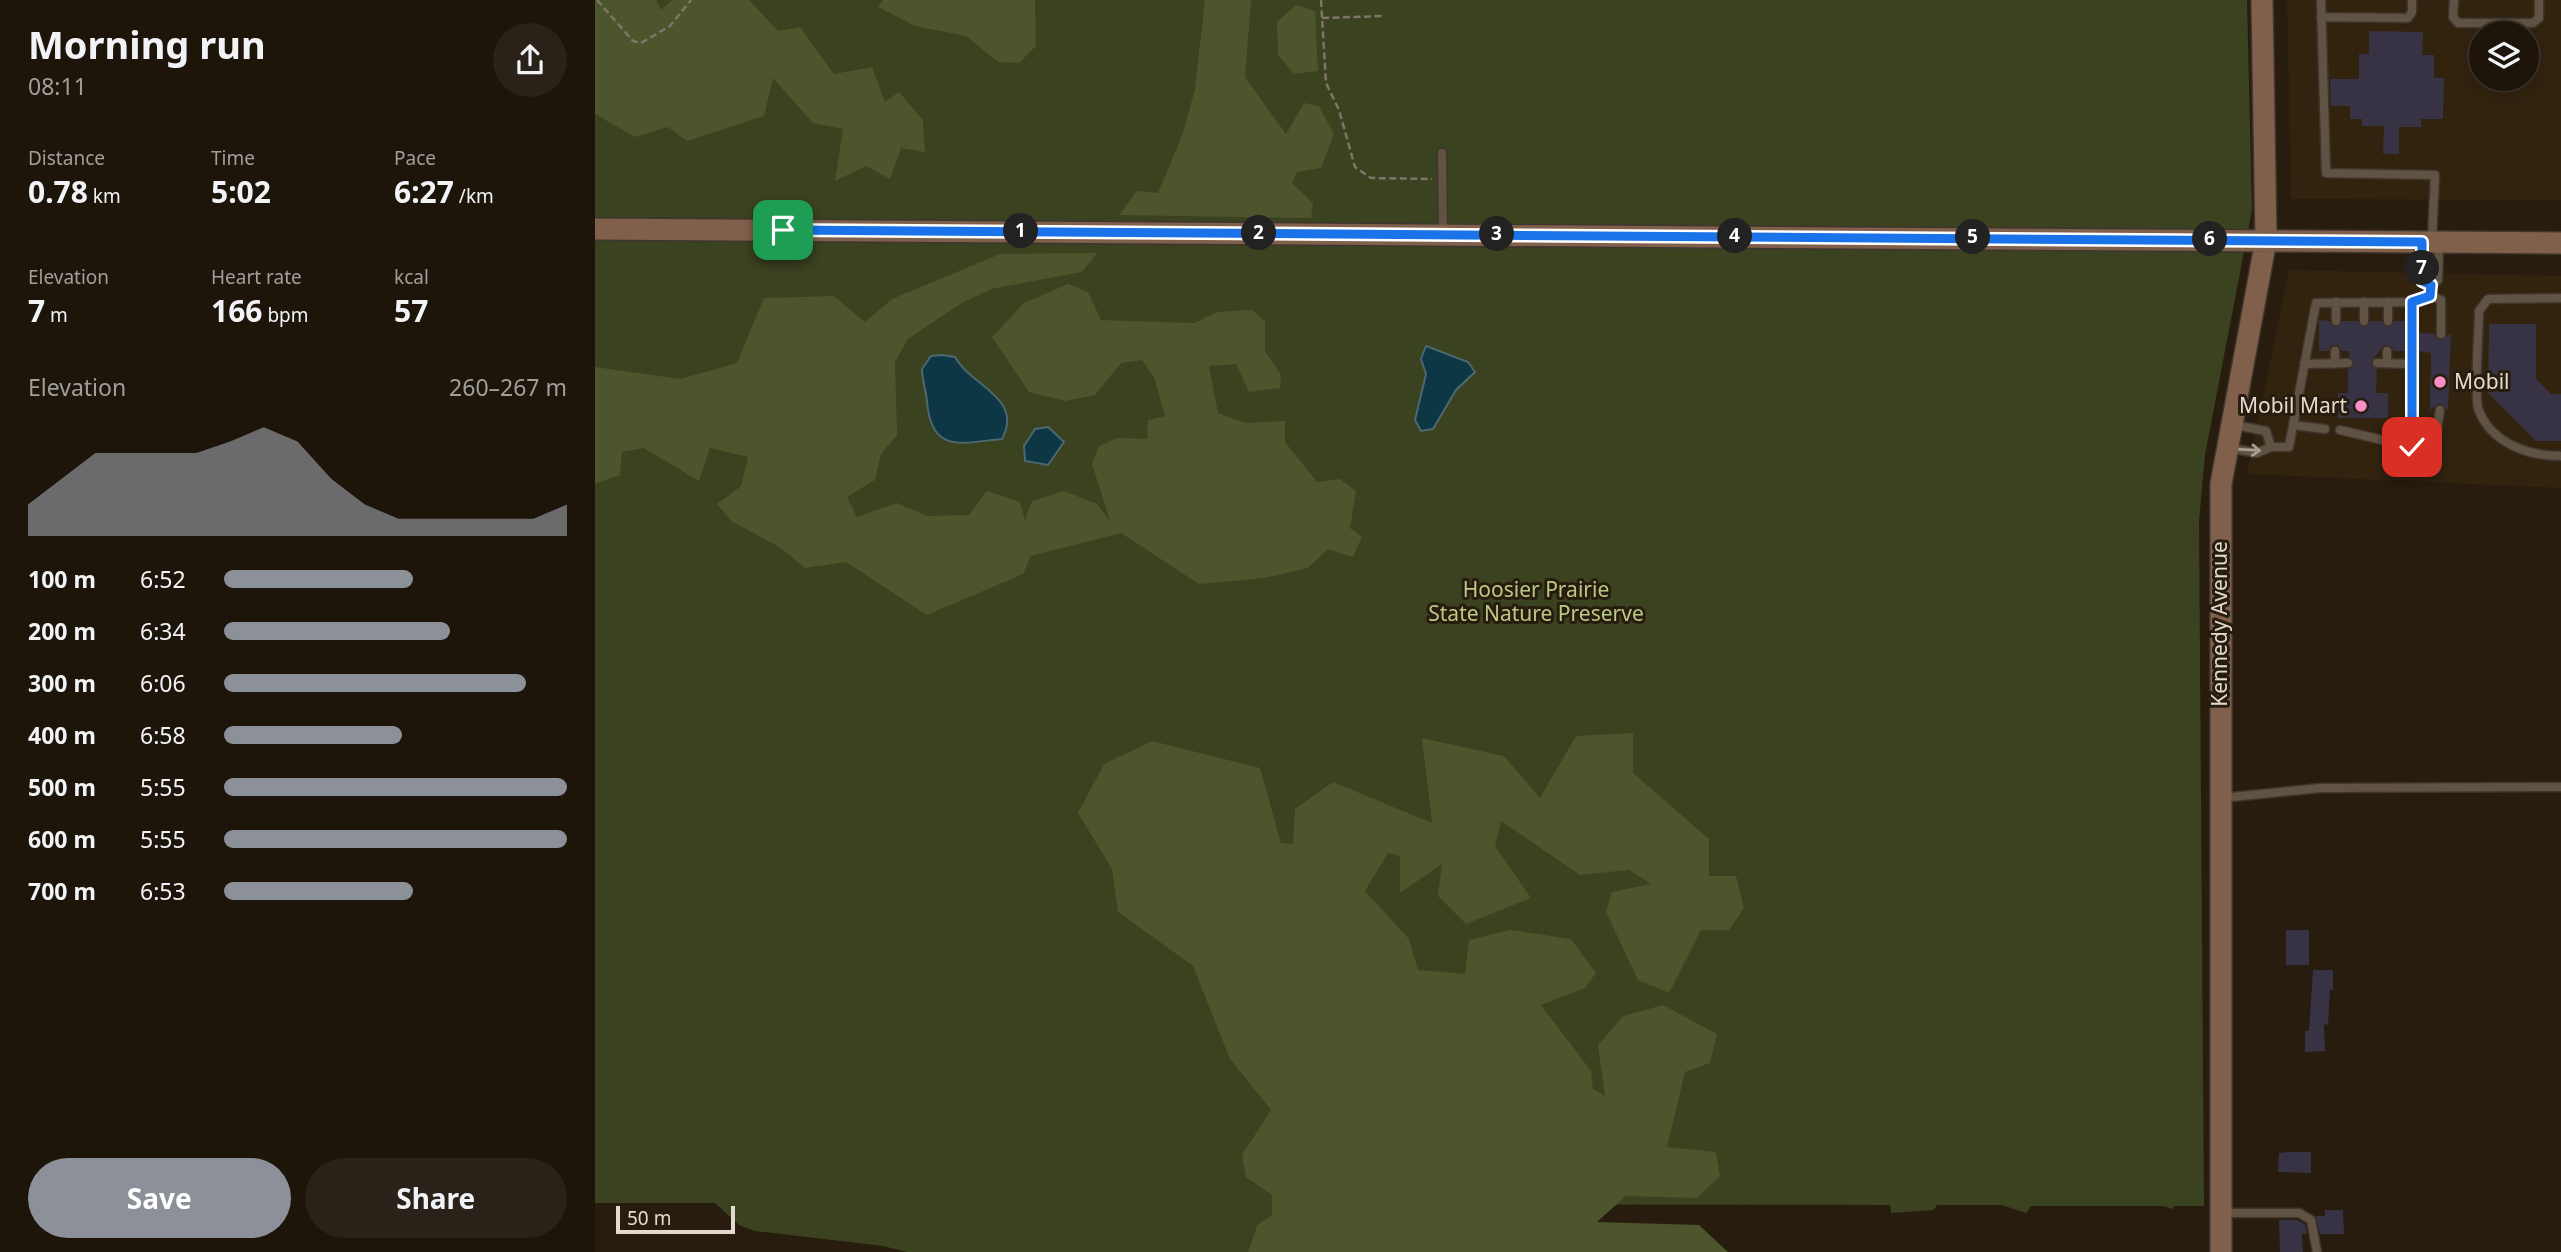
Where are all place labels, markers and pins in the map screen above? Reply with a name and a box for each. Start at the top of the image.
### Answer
pin [753,200,813,260]
pin: 1 [1003,214,1039,248]
pin: 2 [1241,216,1277,250]
pin: 3 [1479,216,1515,252]
pin: 4 [1717,218,1753,254]
pin: 5 [1955,219,1991,254]
pin: 6 [2193,222,2227,256]
pin: 7 [2405,250,2439,286]
place label: Mobil [2454,367,2510,395]
marker: Mobil [2432,374,2448,390]
place label: Mobil Mart [2239,391,2347,419]
marker: Mobil Mart [2353,398,2369,414]
pin [2382,417,2442,477]

